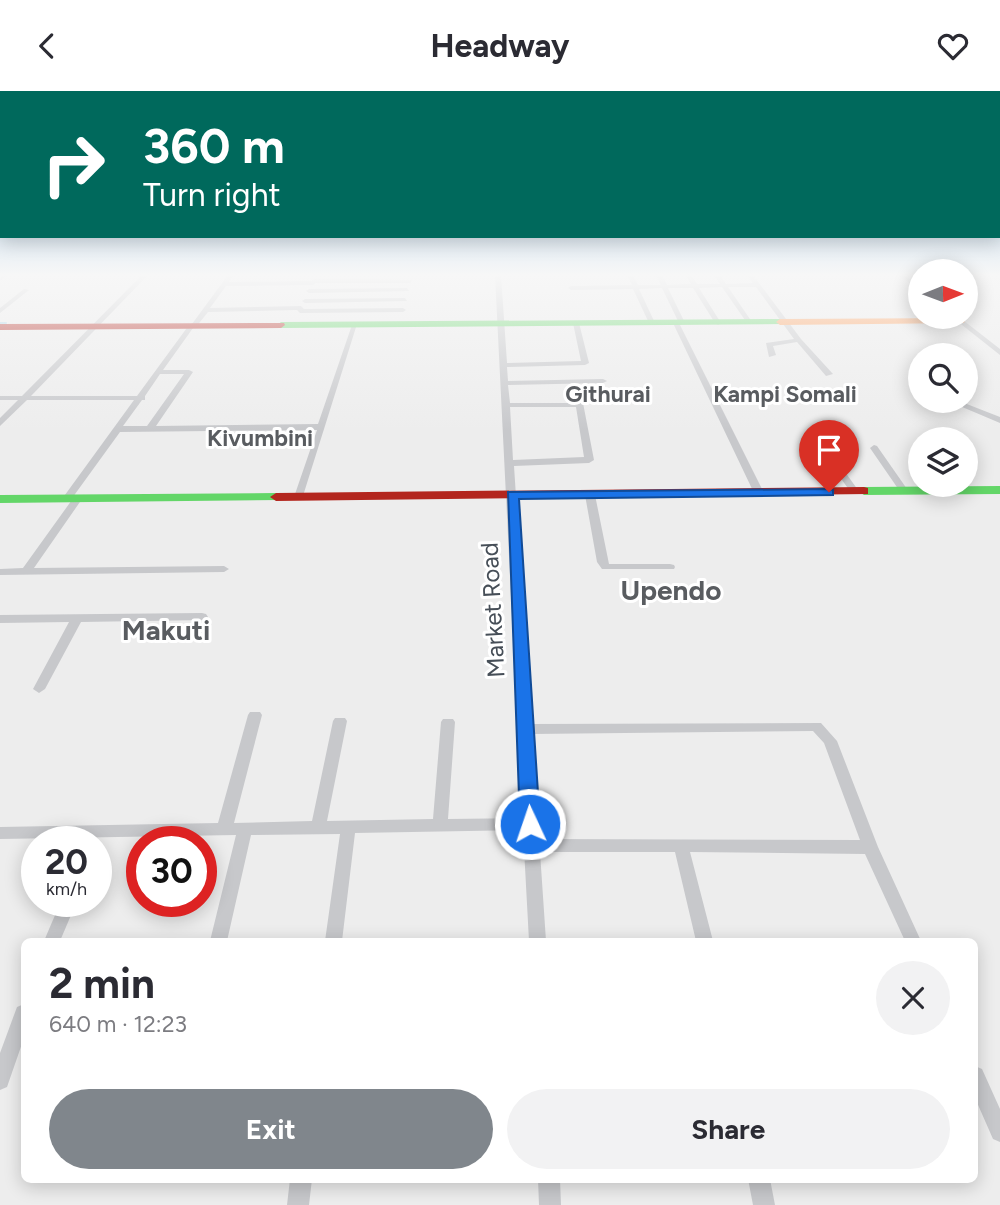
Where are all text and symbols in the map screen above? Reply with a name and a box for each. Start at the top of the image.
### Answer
icon: back [28,27,66,65]
text: Headway [430,27,570,65]
icon: heart [934,27,972,65]
text: 360 m [143,116,285,175]
icon: right [28,119,119,210]
text: Turn right [143,176,281,214]
north arrow [908,259,978,329]
map controls [908,259,978,497]
button: search [908,343,978,413]
district label: Githurai [565,380,651,408]
district label: Kampi Somali [713,380,857,408]
pin [799,420,859,492]
district label: Kivumbini [207,424,313,452]
button: layers [908,427,978,497]
icon: arrive [810,431,848,469]
street label: Market Road [474,542,511,678]
district label: Upendo [621,573,721,607]
district label: Makuti [122,613,210,647]
position arrow [493,787,567,861]
speed limit sign: 30 [126,826,217,917]
text: 20 [45,841,88,883]
text: km/h [46,878,87,900]
text: 2 min [49,958,155,1009]
button: close [876,961,950,1035]
text: 640 m · 12:23 [49,1010,187,1038]
button: Exit [49,1089,493,1169]
button: Share [507,1089,950,1169]

